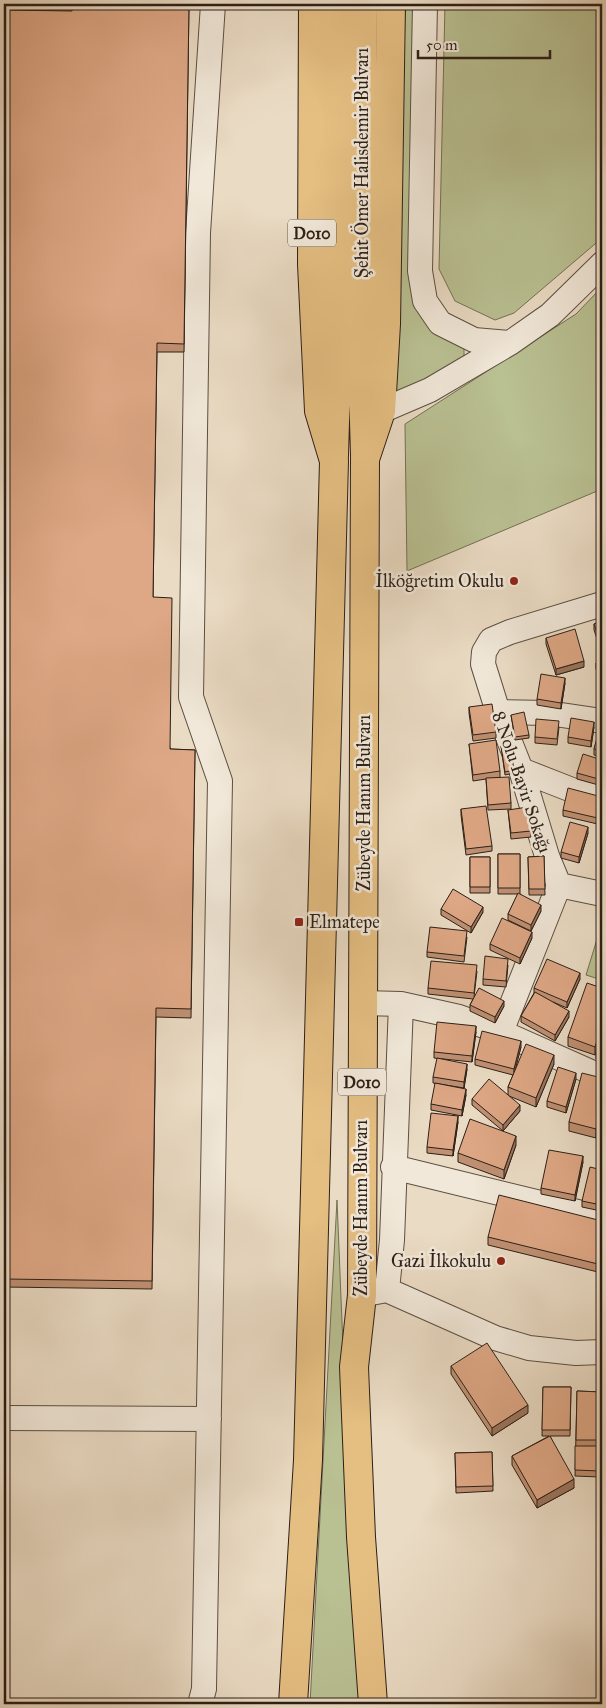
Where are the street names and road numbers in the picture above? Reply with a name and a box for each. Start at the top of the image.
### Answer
street label: Şehit Ömer Halisdemir Bulvarı [350,48,373,278]
road number: D010 [288,220,336,247]
street label: 8 Nolu Bayir Sokağı [487,709,556,856]
street label: Zübeyde Hanım Bulvarı [353,715,375,891]
road number: D010 [338,1068,386,1096]
street label: Zübeyde Hanım Bulvarı [350,1120,372,1296]

